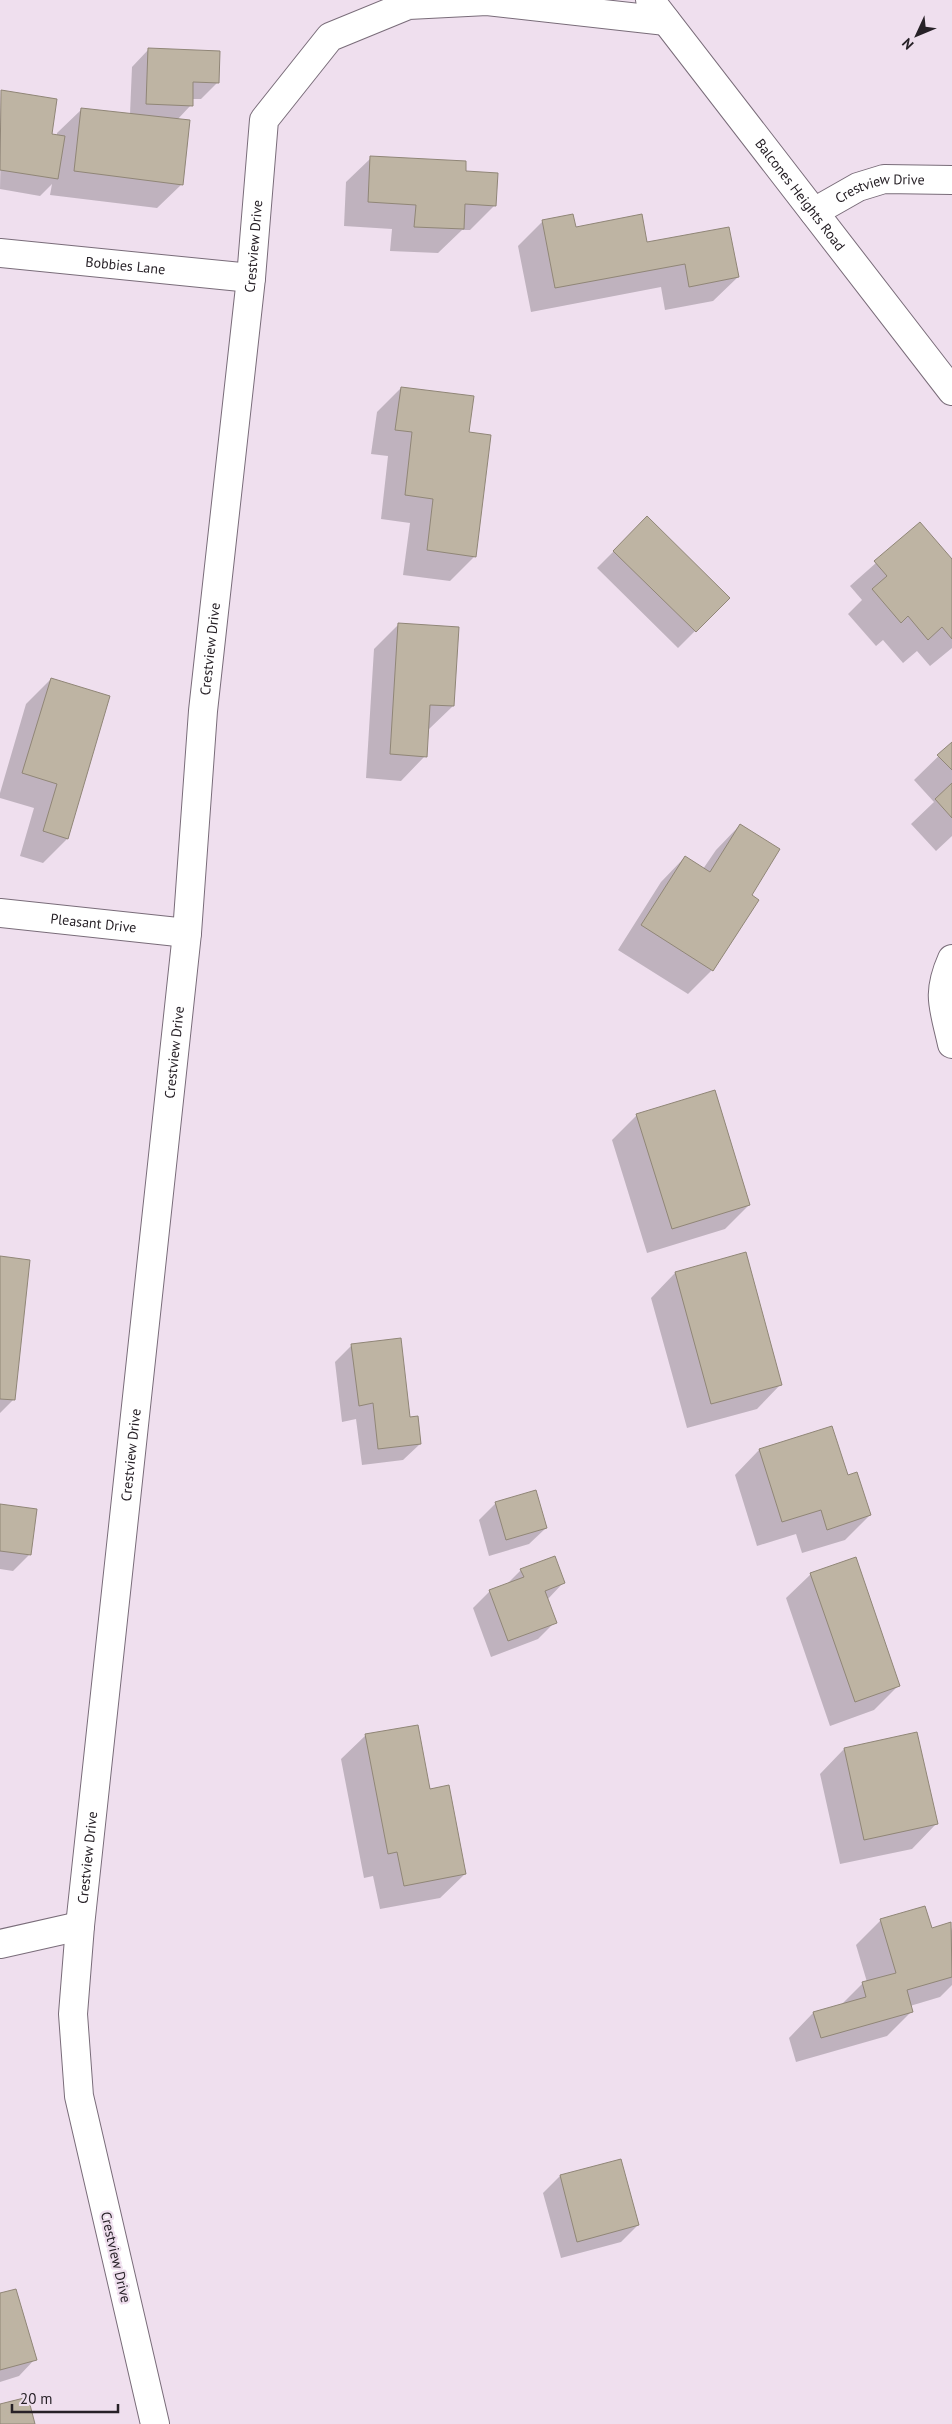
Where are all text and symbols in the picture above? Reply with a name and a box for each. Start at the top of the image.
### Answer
north arrow [892,10,942,60]
text: N [898,34,917,54]
street label: Balcones Heights Road [751,135,849,254]
street label: Crestview Drive [832,170,925,207]
street label: Crestview Drive [240,199,266,294]
street label: Bobbies Lane [85,253,166,278]
street label: Crestview Drive [196,602,224,696]
street label: Pleasant Drive [50,909,137,937]
street label: Crestview Drive [160,1005,188,1099]
street label: Crestview Drive [117,1408,145,1502]
street label: Crestview Drive [73,1810,101,1905]
street label: Crestview Drive [97,2210,135,2304]
scale bar [12,2382,119,2414]
text: 20 m [20,2389,53,2408]

